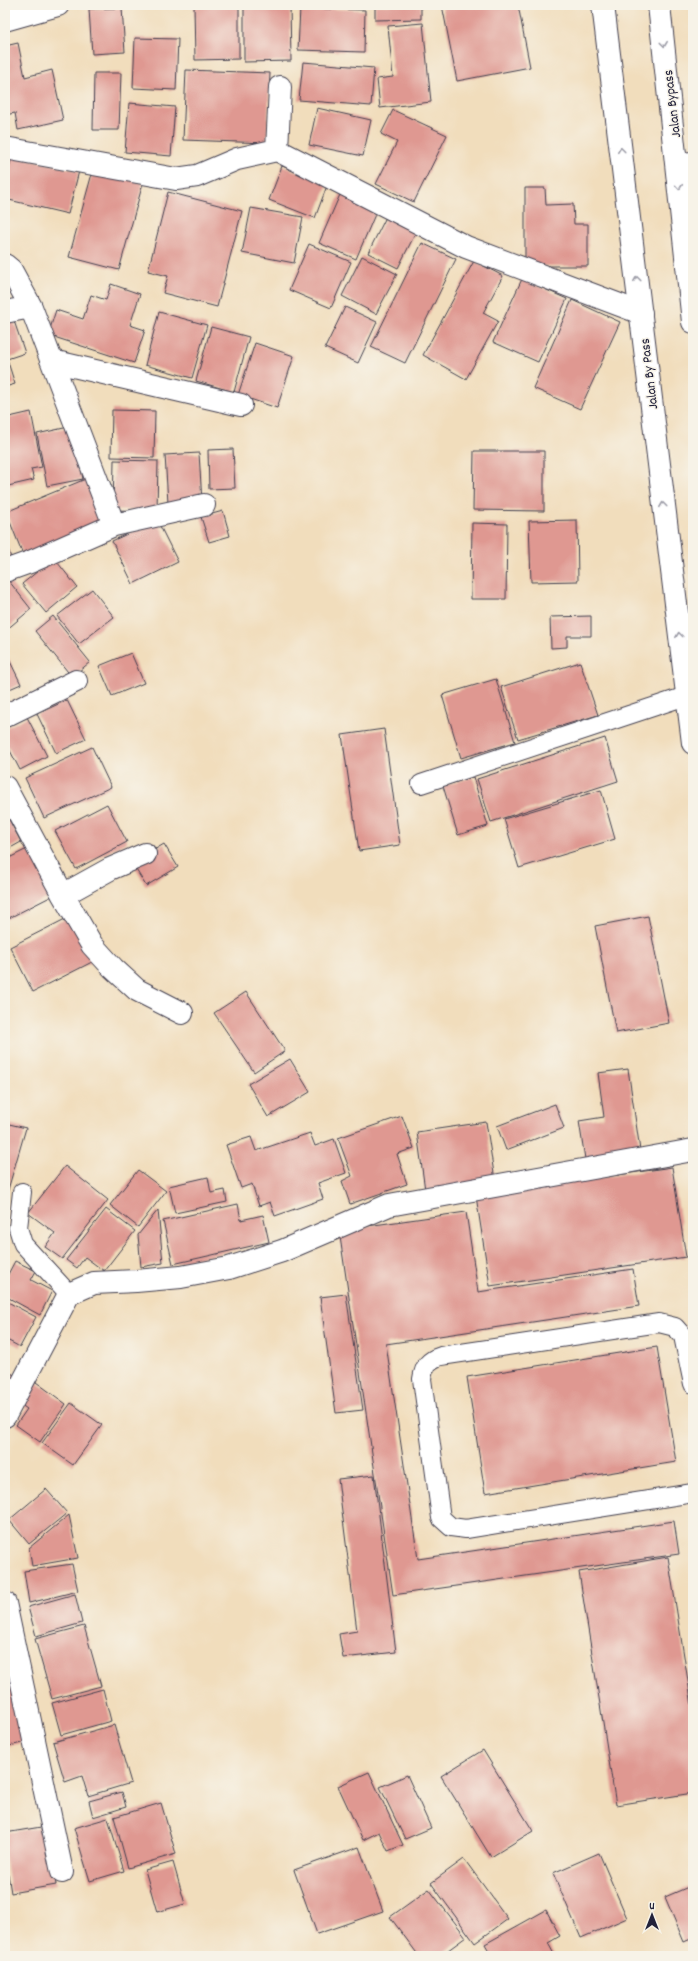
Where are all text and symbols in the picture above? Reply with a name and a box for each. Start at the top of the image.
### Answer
one-way arrow [659,41,668,47]
street label: Jalan Bypass [659,69,687,139]
one-way arrow [617,147,626,153]
one-way arrow [675,184,684,190]
one-way arrow [633,276,642,282]
street label: Jalan By Pass [636,337,664,410]
one-way arrow [659,502,668,508]
one-way arrow [675,631,684,638]
north arrow [632,1895,672,1935]
text: U [649,1899,655,1915]

